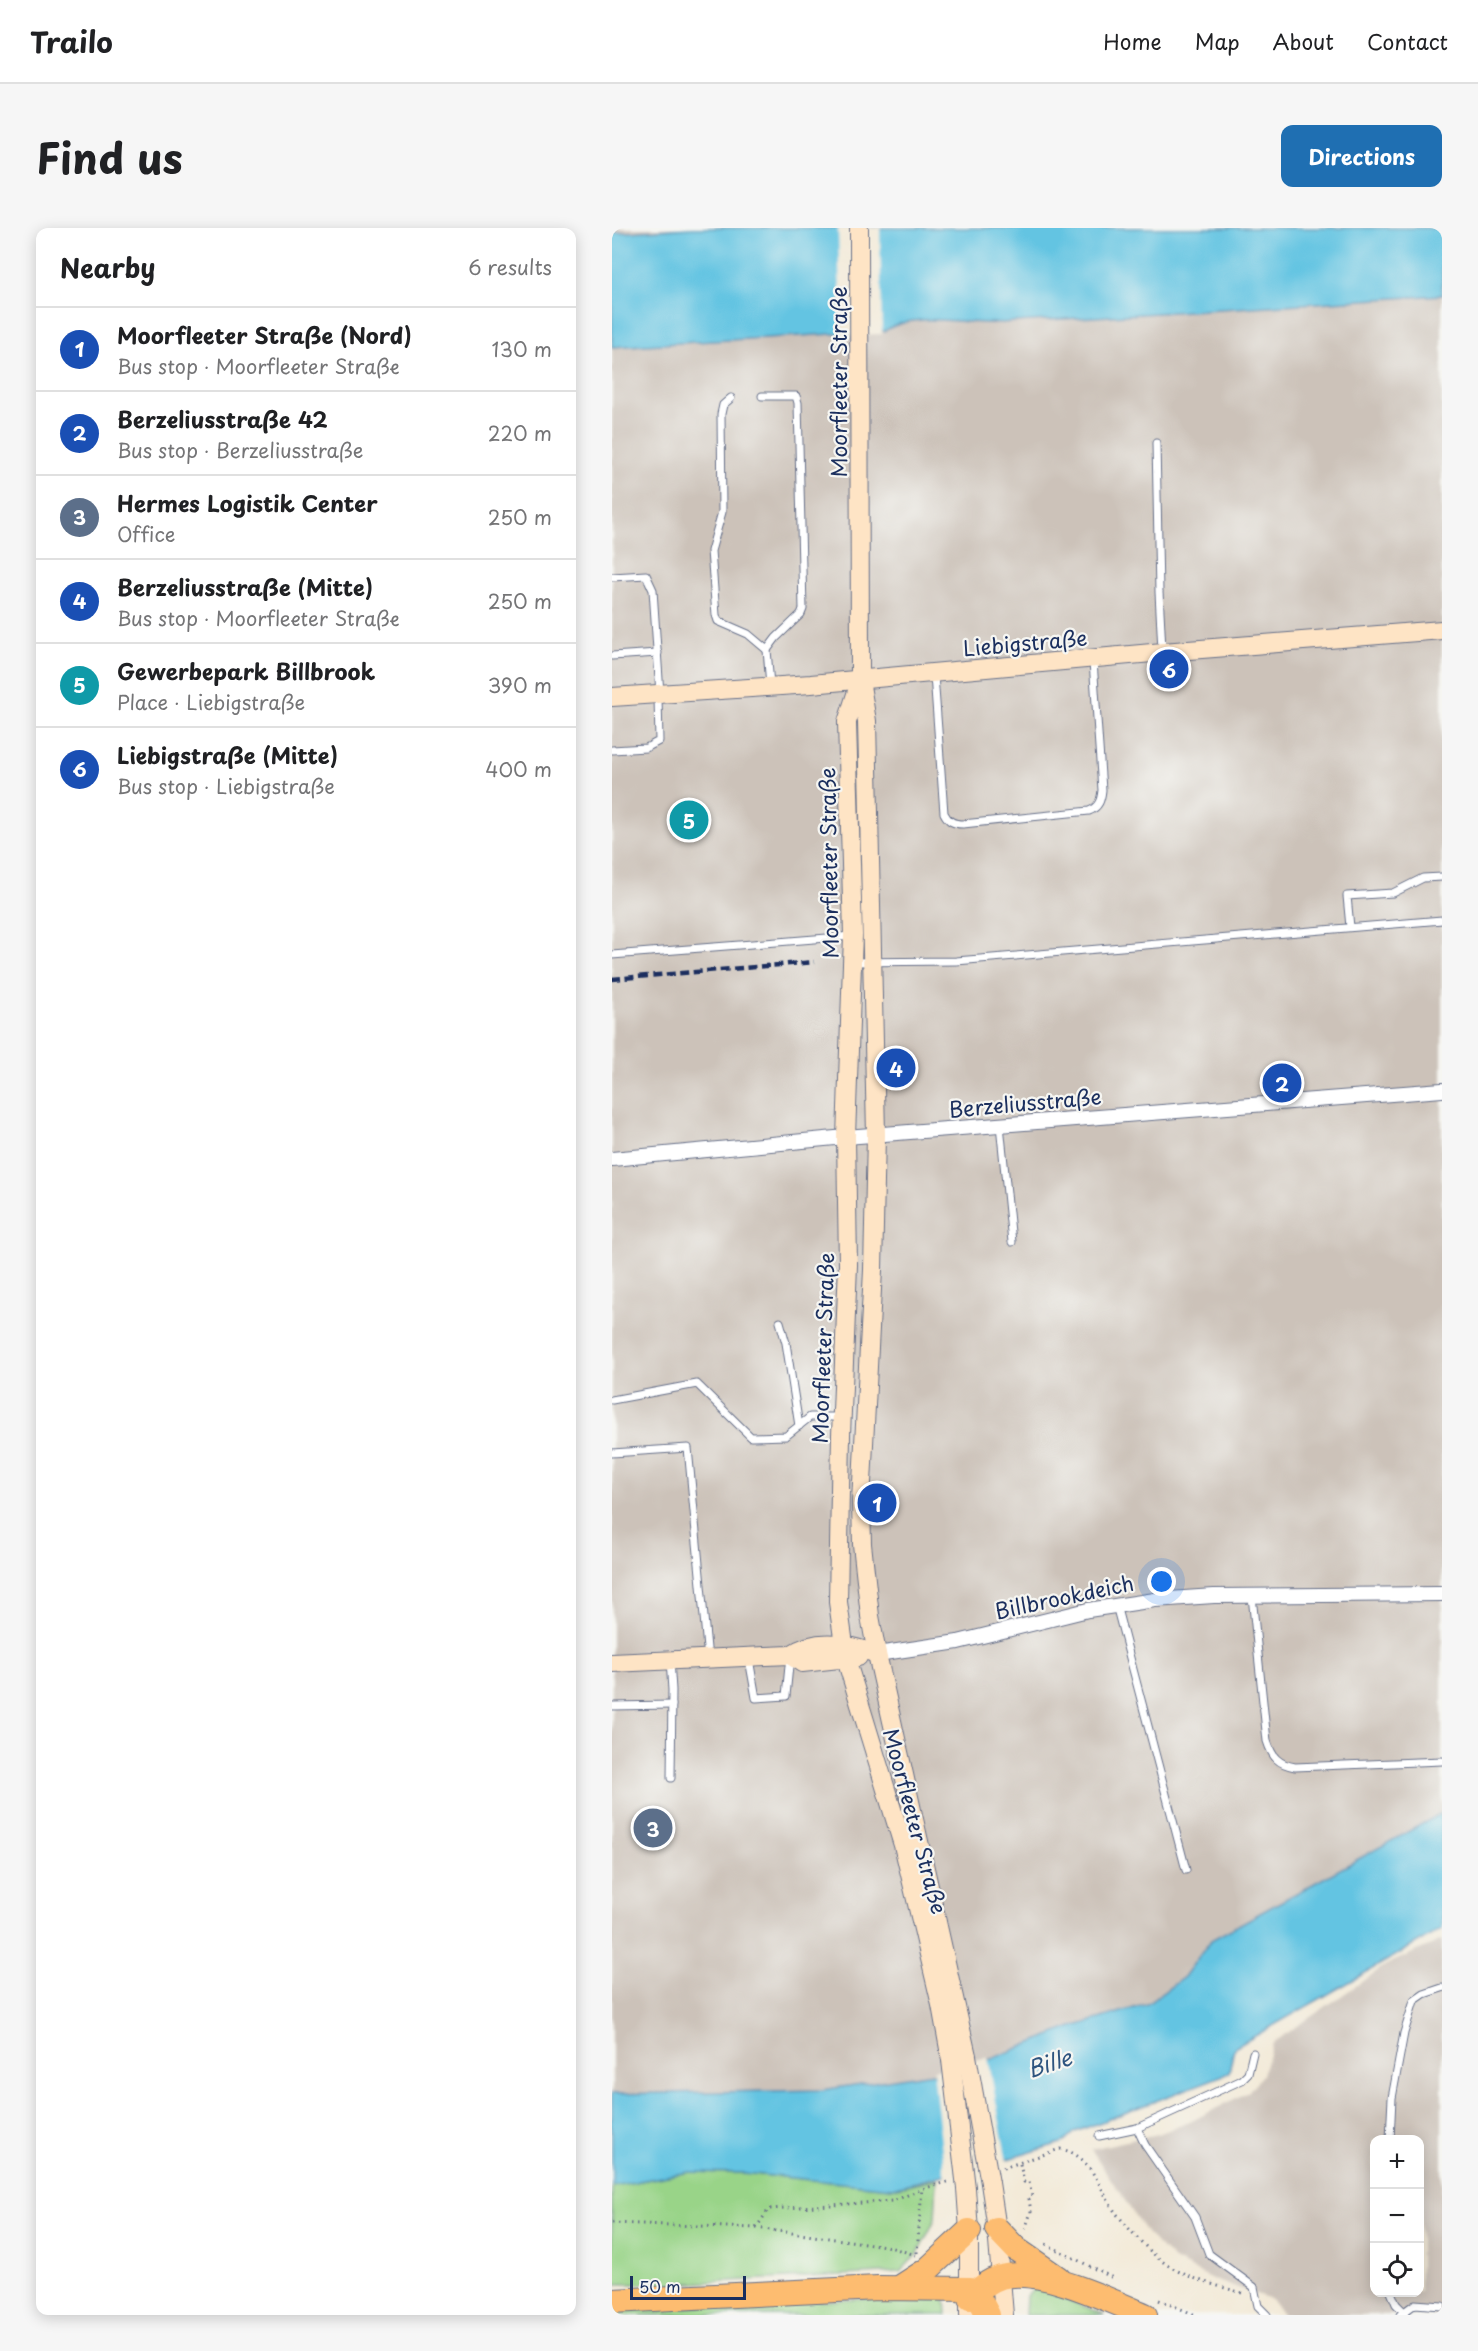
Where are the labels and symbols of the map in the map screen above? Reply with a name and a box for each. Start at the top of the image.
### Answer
street label: Moorfleeter Straße [822,286,854,478]
street label: Liebigstraße [961,621,1089,663]
pin: 6 [1150,646,1188,692]
street label: Moorfleeter Straße [810,767,846,959]
pin: 5 [670,798,709,842]
pin: 4 [876,1046,916,1090]
pin: 2 [1262,1060,1302,1106]
street label: Berzeliusstraße [947,1079,1103,1125]
street label: Moorfleeter Straße [803,1252,841,1444]
pin: 1 [858,1480,896,1526]
street label: Billbrookdeich [992,1566,1136,1626]
your location [1147,1567,1176,1596]
street label: Moorfleeter Straße [876,1725,956,1917]
pin: 3 [634,1806,672,1850]
water label: Bille [1022,2039,1077,2085]
scale bar [630,2273,746,2300]

